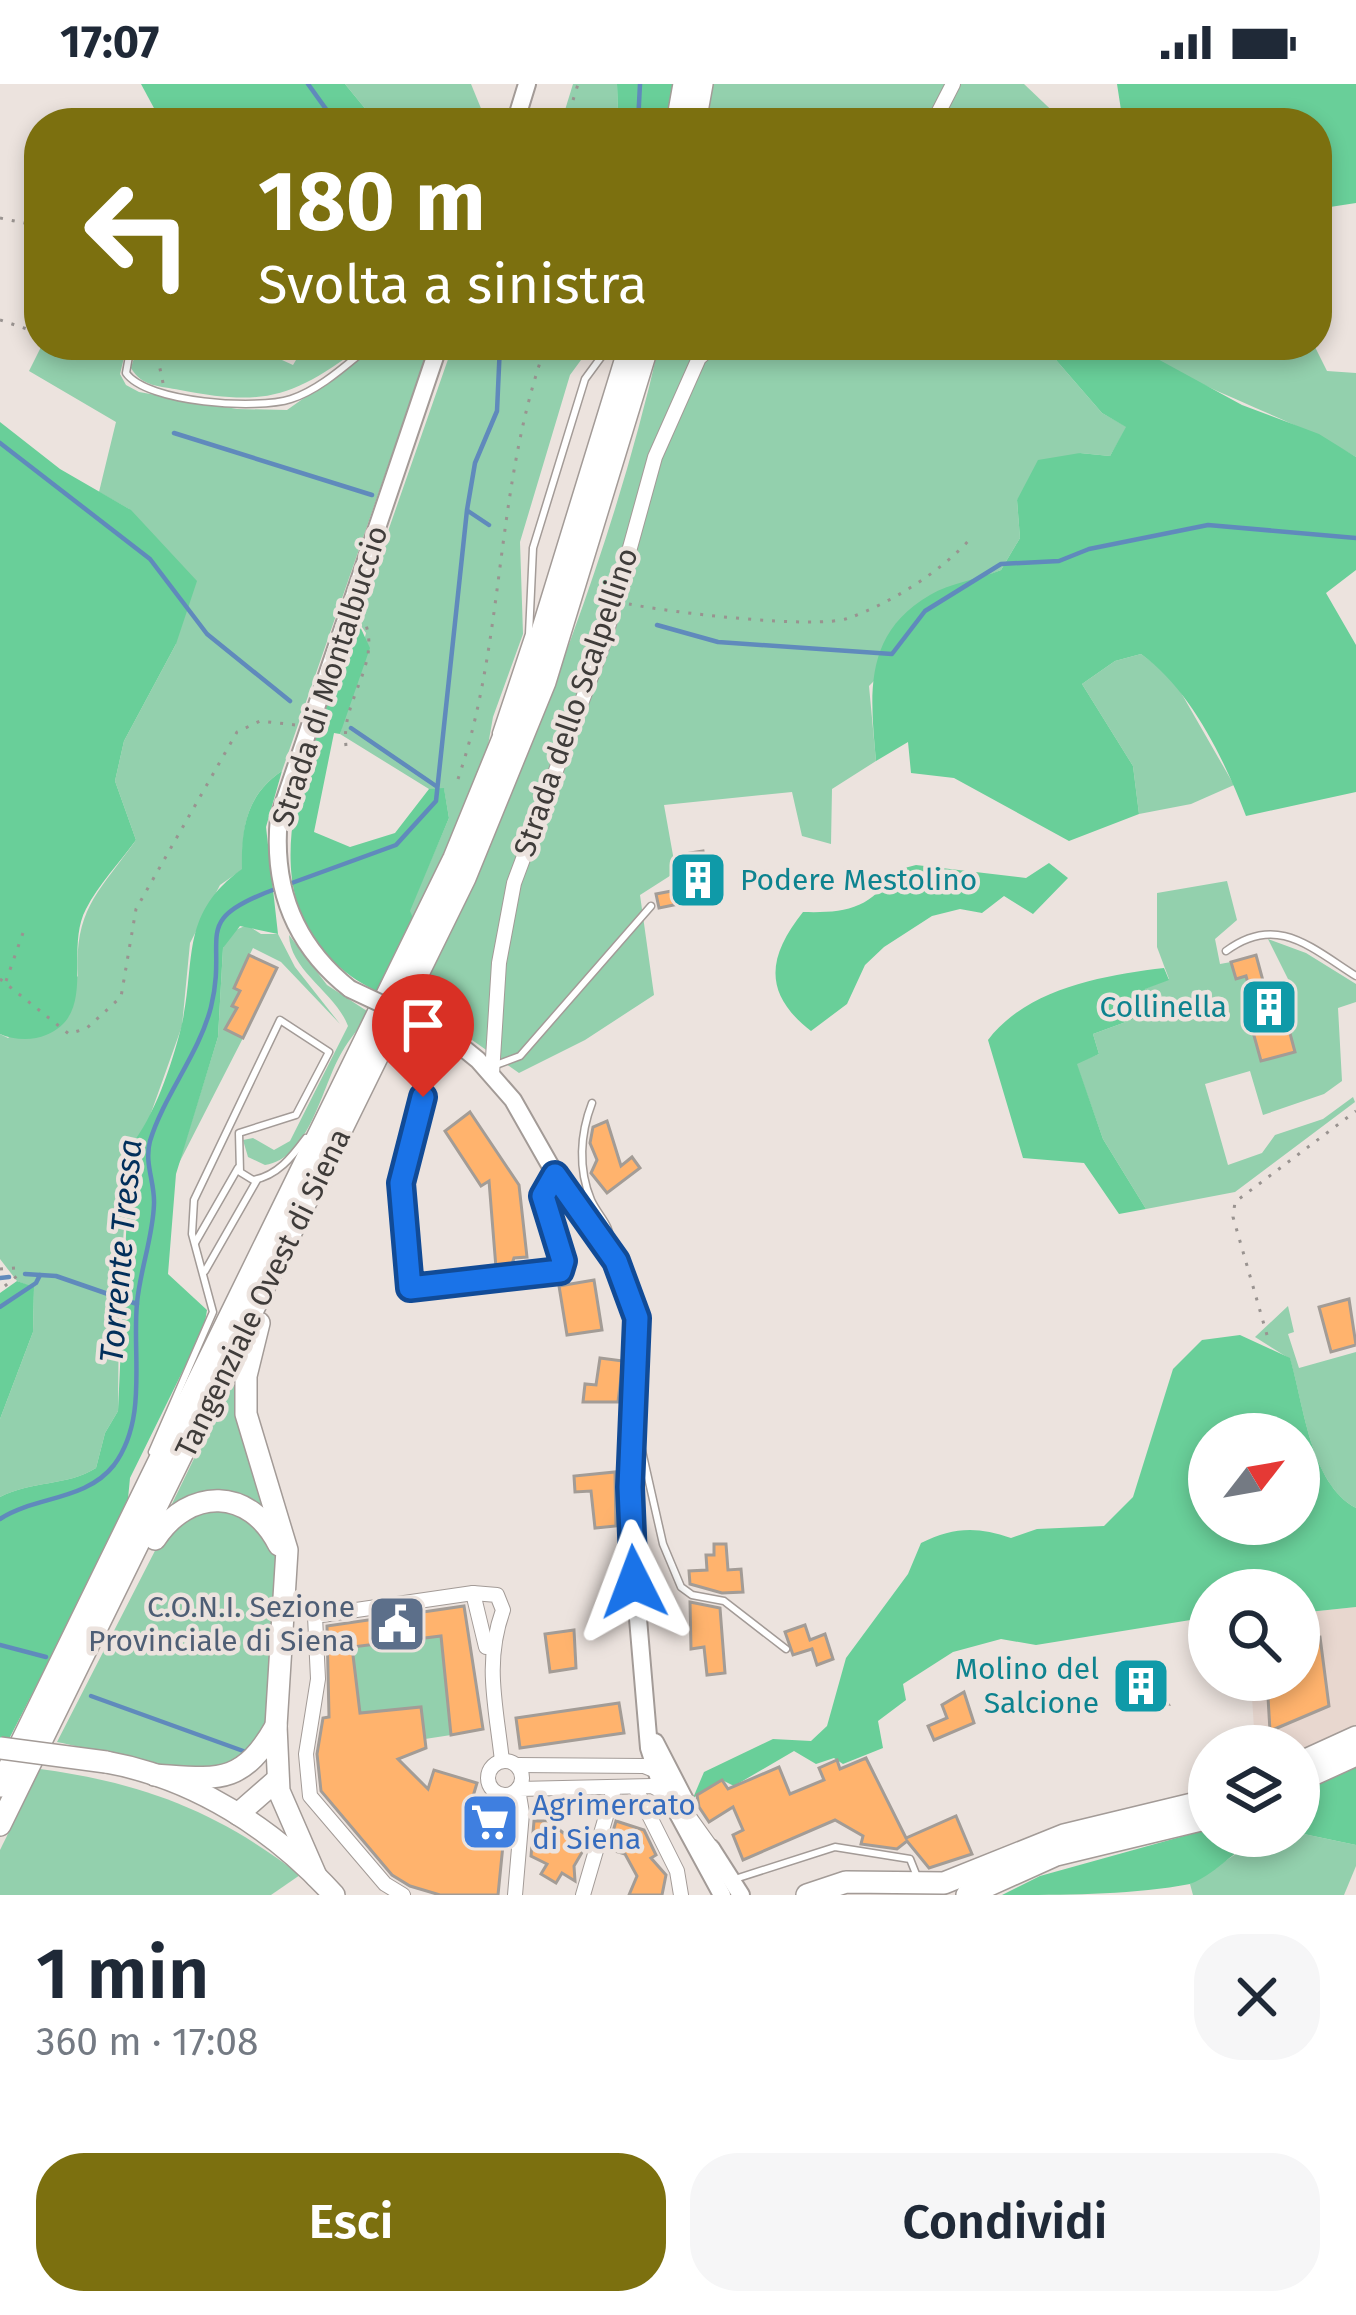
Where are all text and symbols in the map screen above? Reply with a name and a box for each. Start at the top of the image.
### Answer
text: 17:07 [60,15,159,69]
text: 180 m [258,151,486,252]
icon: left [60,156,216,312]
text: Svolta a sinistra [258,253,647,317]
street label: Strada di Montalbuccio [264,521,396,831]
street label: Strada dello Scalpellino [506,543,646,861]
building icon: Podere Mestolino [667,849,729,911]
place label: Podere Mestolino [740,862,977,898]
pin [372,974,474,1097]
building icon: Collinella [1238,976,1300,1038]
place label: Collinella [1100,989,1227,1025]
icon: arrive [390,992,456,1058]
street label: Tangenziale Ovest di Siena [168,1123,358,1463]
water label: Torrente Tressa [91,1137,151,1365]
north arrow [1188,1413,1320,1545]
map controls [1188,1413,1320,1857]
position arrow [571,1519,697,1645]
button: search [1188,1569,1320,1701]
place label: C.O.N.I. Sezione Provinciale di Siena [88,1589,355,1659]
public building icon: C.O.N.I. Sezione Provinciale di Siena [366,1593,428,1655]
place label: Molino del Salcione [955,1651,1099,1721]
building icon: Molino del Salcione [1110,1655,1172,1717]
button: layers [1188,1725,1320,1857]
place label: Agrimercato di Siena [532,1787,696,1857]
supermarket icon: Agrimercato di Siena [459,1791,521,1853]
text: 1 min [36,1931,209,2017]
button: close [1194,1934,1320,2060]
text: 360 m · 17:08 [36,2019,259,2065]
button: Esci [36,2153,666,2291]
button: Condividi [690,2153,1320,2291]

